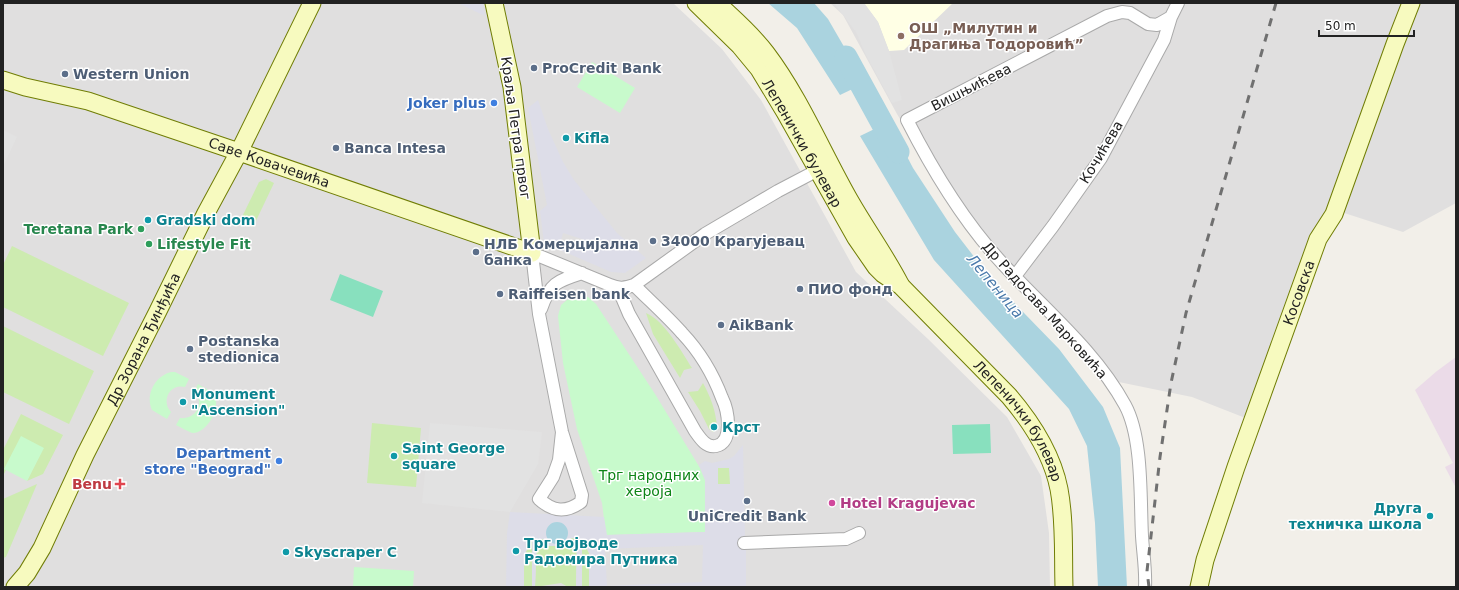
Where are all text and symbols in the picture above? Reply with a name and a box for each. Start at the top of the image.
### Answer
scale bar [1319,12,1414,38]
text: 50 m [1325,19,1356,33]
place label: ОШ „Милутин и Драгиња Тодоровић” [909,20,1084,52]
marker: ОШ „Милутин и Драгиња Тодоровић” [896,31,906,41]
street label: Краља Петра првог [498,55,534,201]
place label: ProCredit Bank [542,60,662,76]
street label: Вишњићева [928,60,1014,114]
marker: ProCredit Bank [529,63,539,73]
place label: Western Union [73,66,189,82]
marker: Western Union [60,69,70,79]
street label: Лепенички булевар [759,76,845,210]
place label: Joker plus [407,95,486,111]
marker: Joker plus [489,98,499,108]
street label: Кочићева [1076,118,1126,186]
place label: Kifla [574,130,609,146]
marker: Kifla [561,133,571,143]
street label: Саве Ковачевића [207,134,332,191]
place label: Banca Intesa [344,140,446,156]
marker: Banca Intesa [331,143,341,153]
place label: Gradski dom [156,212,255,228]
marker: Gradski dom [143,215,153,225]
place label: Teretana Park [23,221,134,237]
marker: Teretana Park [136,224,146,234]
place label: 34000 Крагујевац [661,233,805,249]
place label: Lifestyle Fit [157,236,251,252]
place label: НЛБ Комерцијална банка [484,236,639,268]
marker: 34000 Крагујевац [648,236,658,246]
street label: Др Радосава Марковића [979,238,1111,382]
marker: Lifestyle Fit [144,239,154,249]
marker: НЛБ Комерцијална банка [471,247,481,257]
water label: Лепеница [962,249,1027,322]
street label: Косовска [1280,258,1318,327]
street label: Др Зорана Ђинђића [104,270,184,408]
place label: ПИО фонд [808,281,893,297]
marker: ПИО фонд [795,284,805,294]
place label: Raiffeisen bank [508,286,631,302]
marker: Raiffeisen bank [495,289,505,299]
place label: AikBank [729,317,794,333]
marker: AikBank [716,320,726,330]
place label: Postanska stedionica [198,333,279,365]
marker: Postanska stedionica [185,344,195,354]
street label: Лепенички булевар [970,357,1065,484]
place label: Monument "Ascension" [191,386,285,418]
marker: Monument "Ascension" [178,397,188,407]
place label: Крст [722,419,761,435]
marker: Крст [709,422,719,432]
place label: Saint George square [402,440,505,472]
place label: Department store "Beograd" [144,445,271,477]
marker: Saint George square [389,451,399,461]
marker: Department store "Beograd" [274,456,284,466]
park label: Трг народних хероја [598,467,699,499]
place label: Benu [72,476,112,492]
marker: Benu [115,479,125,489]
place label: Hotel Kragujevac [840,495,976,511]
marker: UniCredit Bank [742,496,752,506]
marker: Hotel Kragujevac [827,498,837,508]
place label: Друга техничка школа [1289,500,1422,532]
place label: UniCredit Bank [688,508,807,524]
marker: Друга техничка школа [1425,511,1435,521]
place label: Трг војводе Радомира Путника [524,535,678,567]
place label: Skyscraper C [294,544,397,560]
marker: Трг војводе Радомира Путника [511,546,521,556]
marker: Skyscraper C [281,547,291,557]

